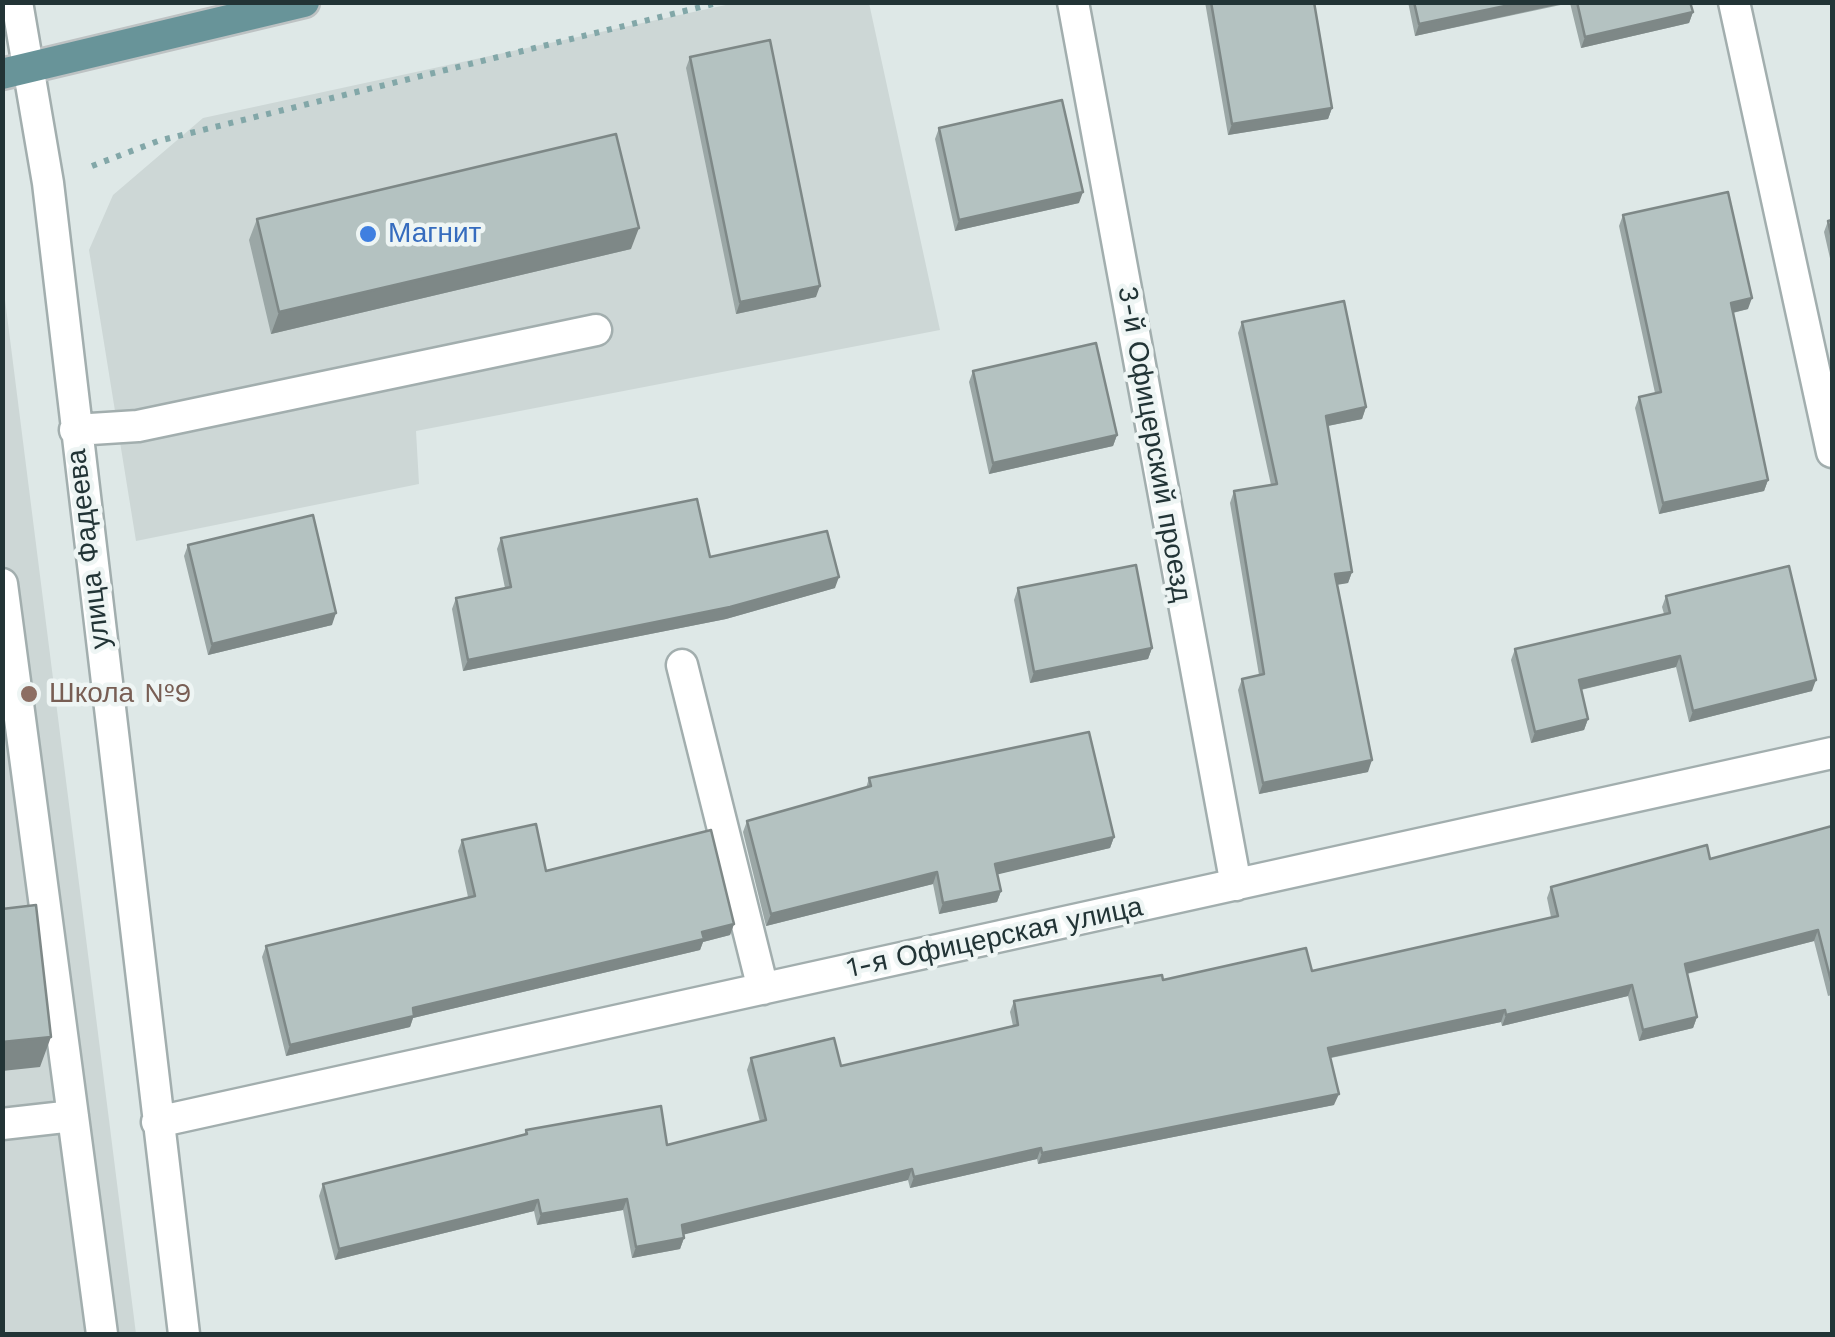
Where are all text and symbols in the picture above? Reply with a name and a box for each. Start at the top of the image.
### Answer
place label: Магнит [388,217,481,251]
marker: Магнит [357,223,379,245]
street label: 3-й Офицерский проезд [1110,284,1198,604]
street label: улица Фадеева [60,447,118,651]
place label: Школа №9 [49,677,192,711]
marker: Школа №9 [18,683,40,705]
street label: 1-я Офицерская улица [844,890,1146,986]

